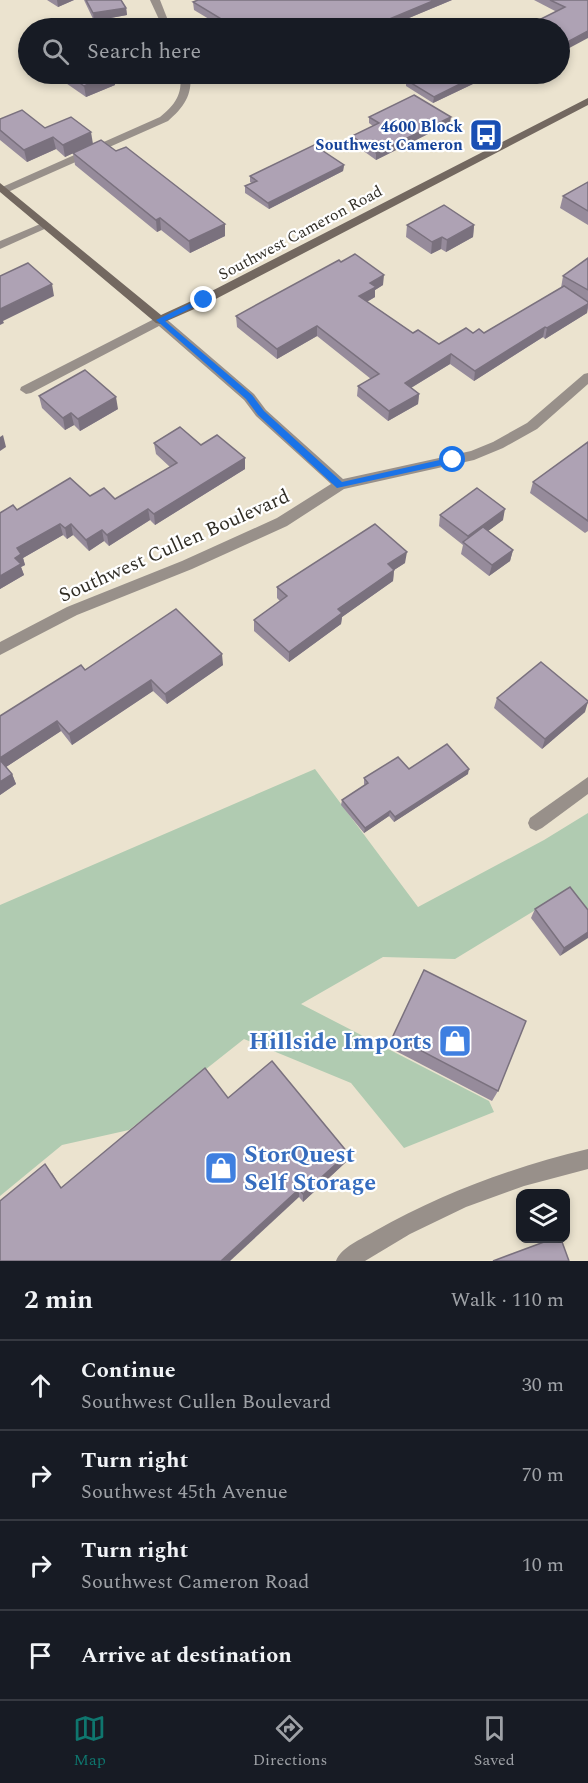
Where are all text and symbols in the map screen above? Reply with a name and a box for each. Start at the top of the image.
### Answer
search box [18,18,570,84]
icon: search [39,35,72,68]
text: Search here [87,35,201,68]
place label: 4600 Block Southwest Cameron [315,115,463,157]
bus stop icon: 4600 Block Southwest Cameron [468,117,504,153]
street label: Southwest Cameron Road [214,179,387,286]
route end [190,286,216,312]
route start [439,446,465,472]
street label: Southwest Cullen Boulevard [54,481,295,610]
shop icon: Hillside Imports [437,1023,473,1059]
place label: Hillside Imports [249,1024,432,1060]
place label: StorQuest Self Storage [244,1137,376,1201]
shop icon: StorQuest Self Storage [203,1150,239,1186]
map controls [516,1189,570,1243]
button: layers [516,1189,570,1243]
text: 2 min [24,1280,93,1320]
text: Walk · 110 m [451,1285,564,1315]
text: Continue [81,1354,176,1387]
icon: ahead [24,1369,57,1402]
text: 30 m [522,1370,564,1400]
text: Southwest Cullen Boulevard [81,1387,331,1417]
text: Turn right [81,1444,188,1477]
icon: right [24,1459,57,1492]
text: 70 m [522,1460,564,1490]
text: Southwest 45th Avenue [81,1477,288,1507]
text: Turn right [81,1534,188,1567]
icon: right [24,1549,57,1582]
text: 10 m [522,1550,564,1580]
text: Southwest Cameron Road [81,1567,309,1597]
icon: arrive [24,1639,57,1672]
text: Arrive at destination [81,1639,292,1672]
tab: Map [73,1712,106,1772]
tab: Directions [253,1712,327,1772]
tab: Saved [474,1712,515,1772]

